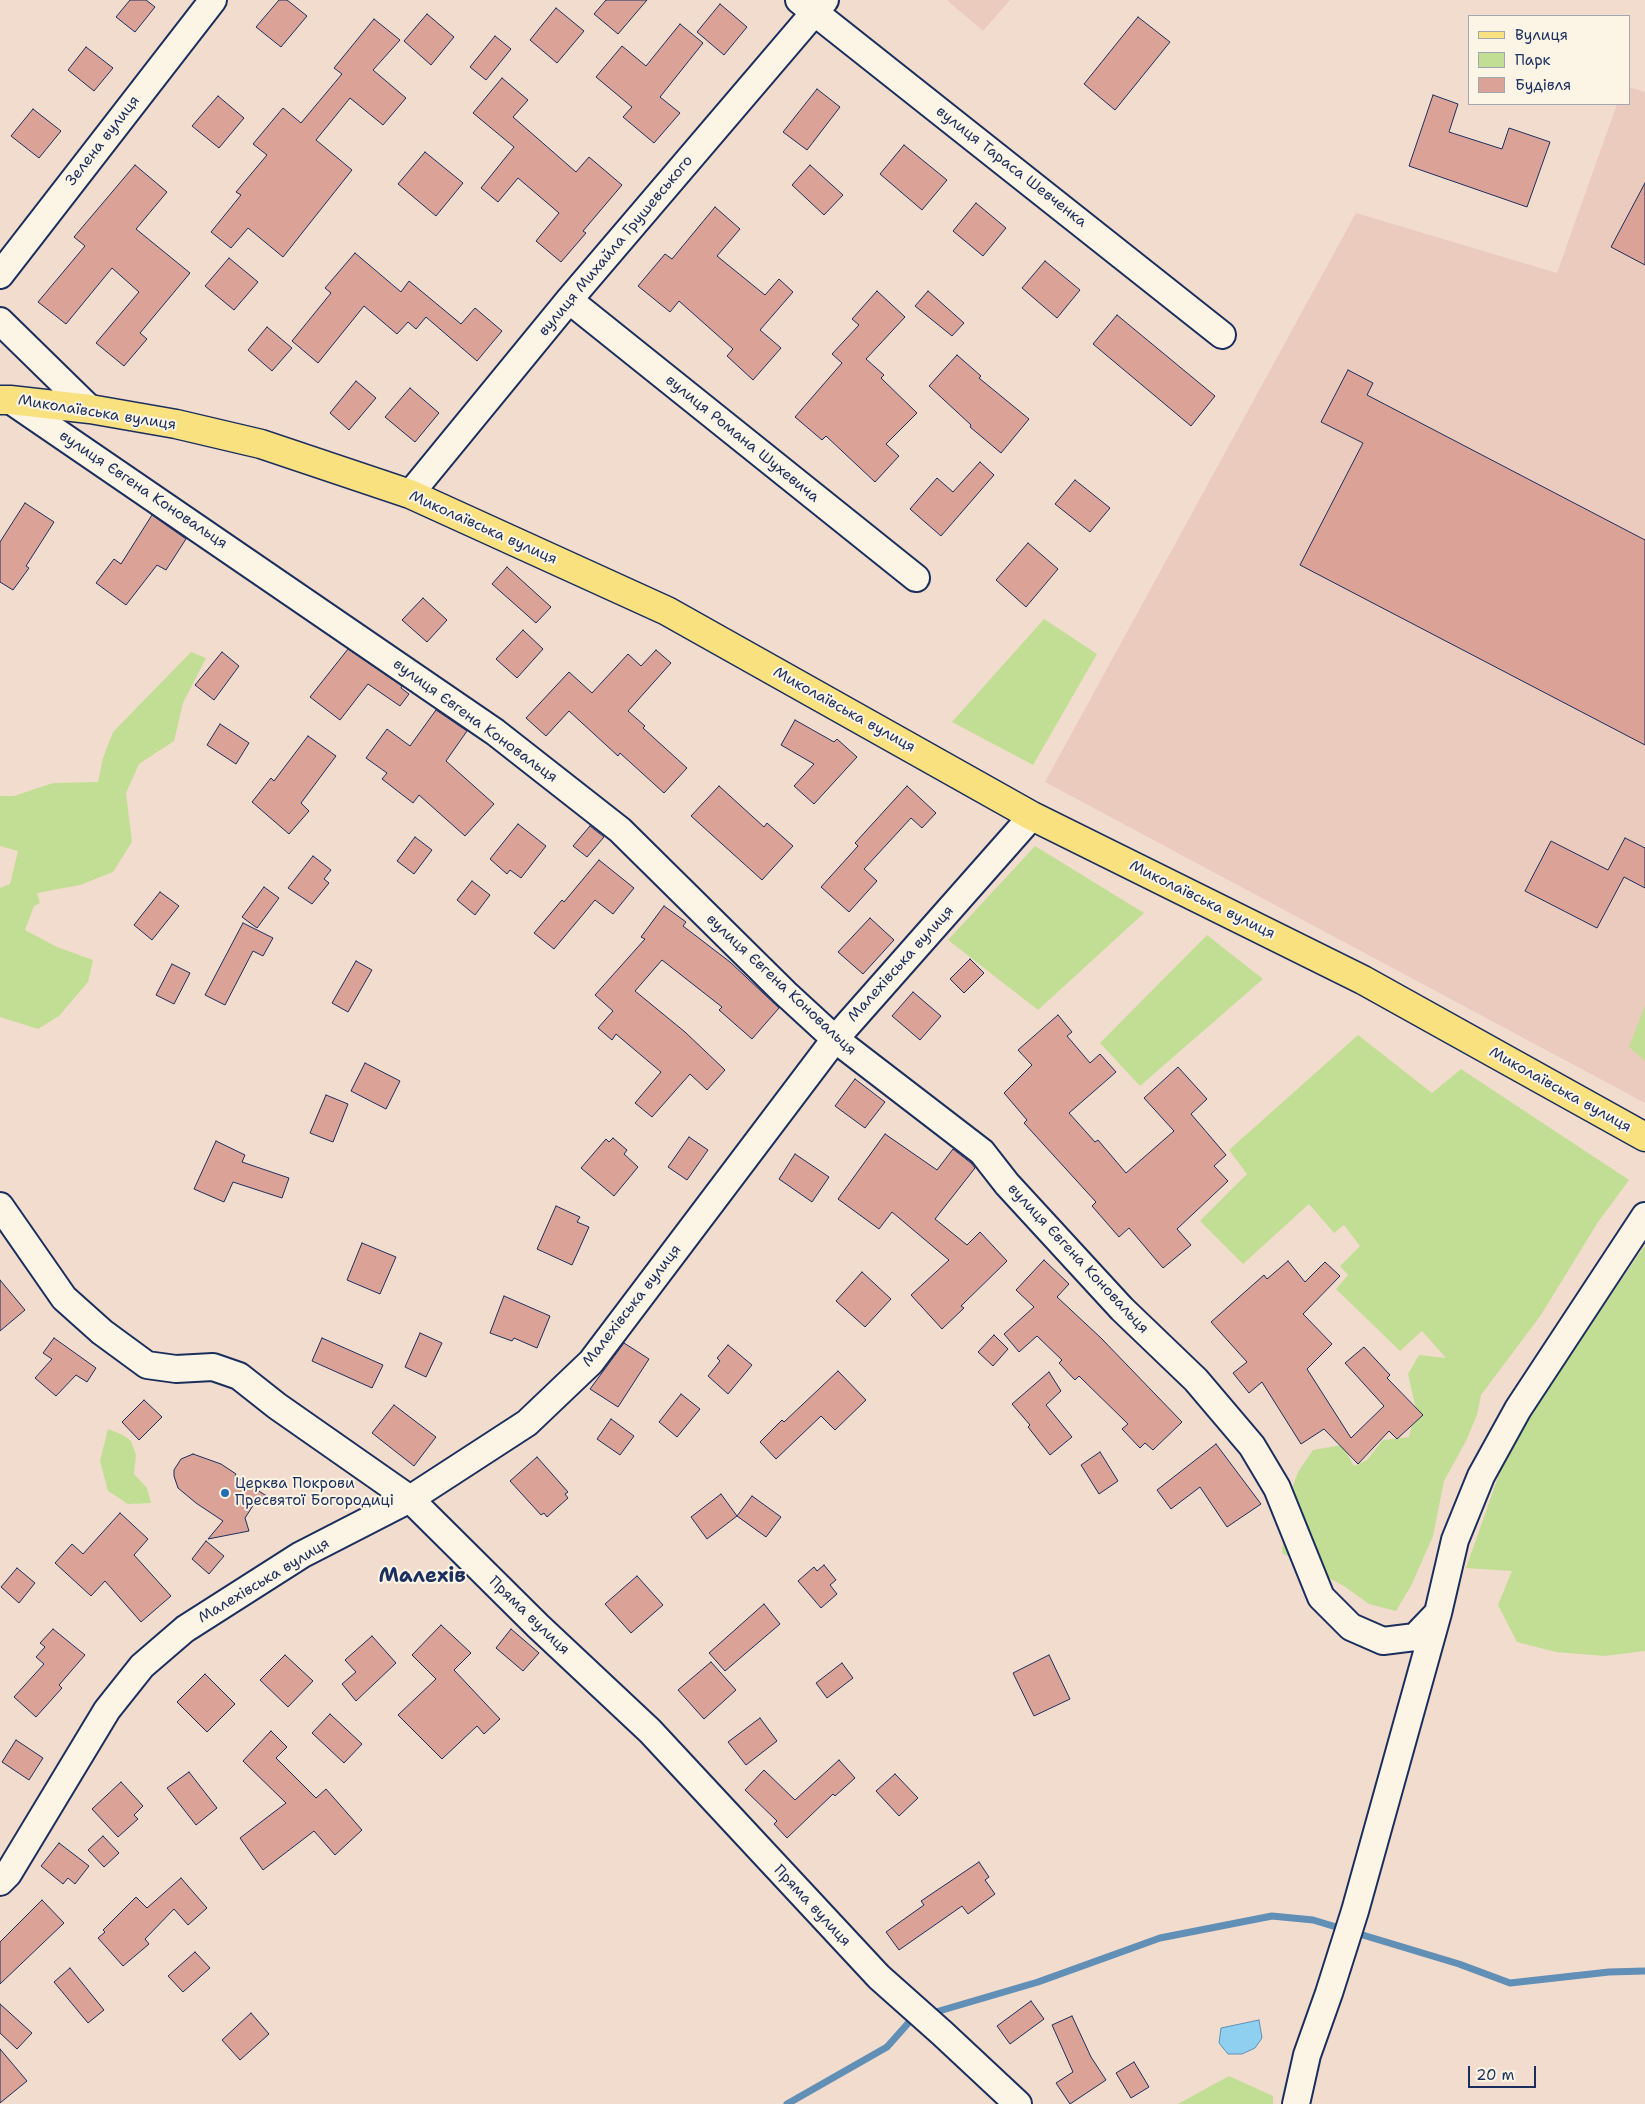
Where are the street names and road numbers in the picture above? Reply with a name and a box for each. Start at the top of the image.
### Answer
street label: Зелена вулиця [62,92,144,190]
street label: вулиця Тараса Шевченка [932,103,1090,231]
street label: вулиця Михайла Грушевського [535,152,697,340]
street label: вулиця Романа Шухевича [661,371,823,507]
street label: Миколаївська вулиця [17,392,177,434]
street label: вулиця Євгена Коновальця [56,427,230,553]
street label: Миколаївська вулиця [406,487,560,569]
street label: вулиця Євгена Коновальця [389,655,561,787]
street label: Миколаївська вулиця [770,663,918,757]
street label: Миколаївська вулиця [1126,857,1278,943]
street label: Малехівська вулиця [844,902,958,1026]
street label: вулиця Євгена Коновальця [702,911,860,1059]
street label: Миколаївська вулиця [1486,1043,1634,1137]
street label: вулиця Євгена Коновальця [1004,1180,1152,1338]
street label: Малехівська вулиця [579,1241,685,1371]
street label: Малехівська вулиця [195,1535,333,1627]
street label: Пряма вулиця [485,1573,573,1659]
street label: Пряма вулиця [770,1861,854,1951]

